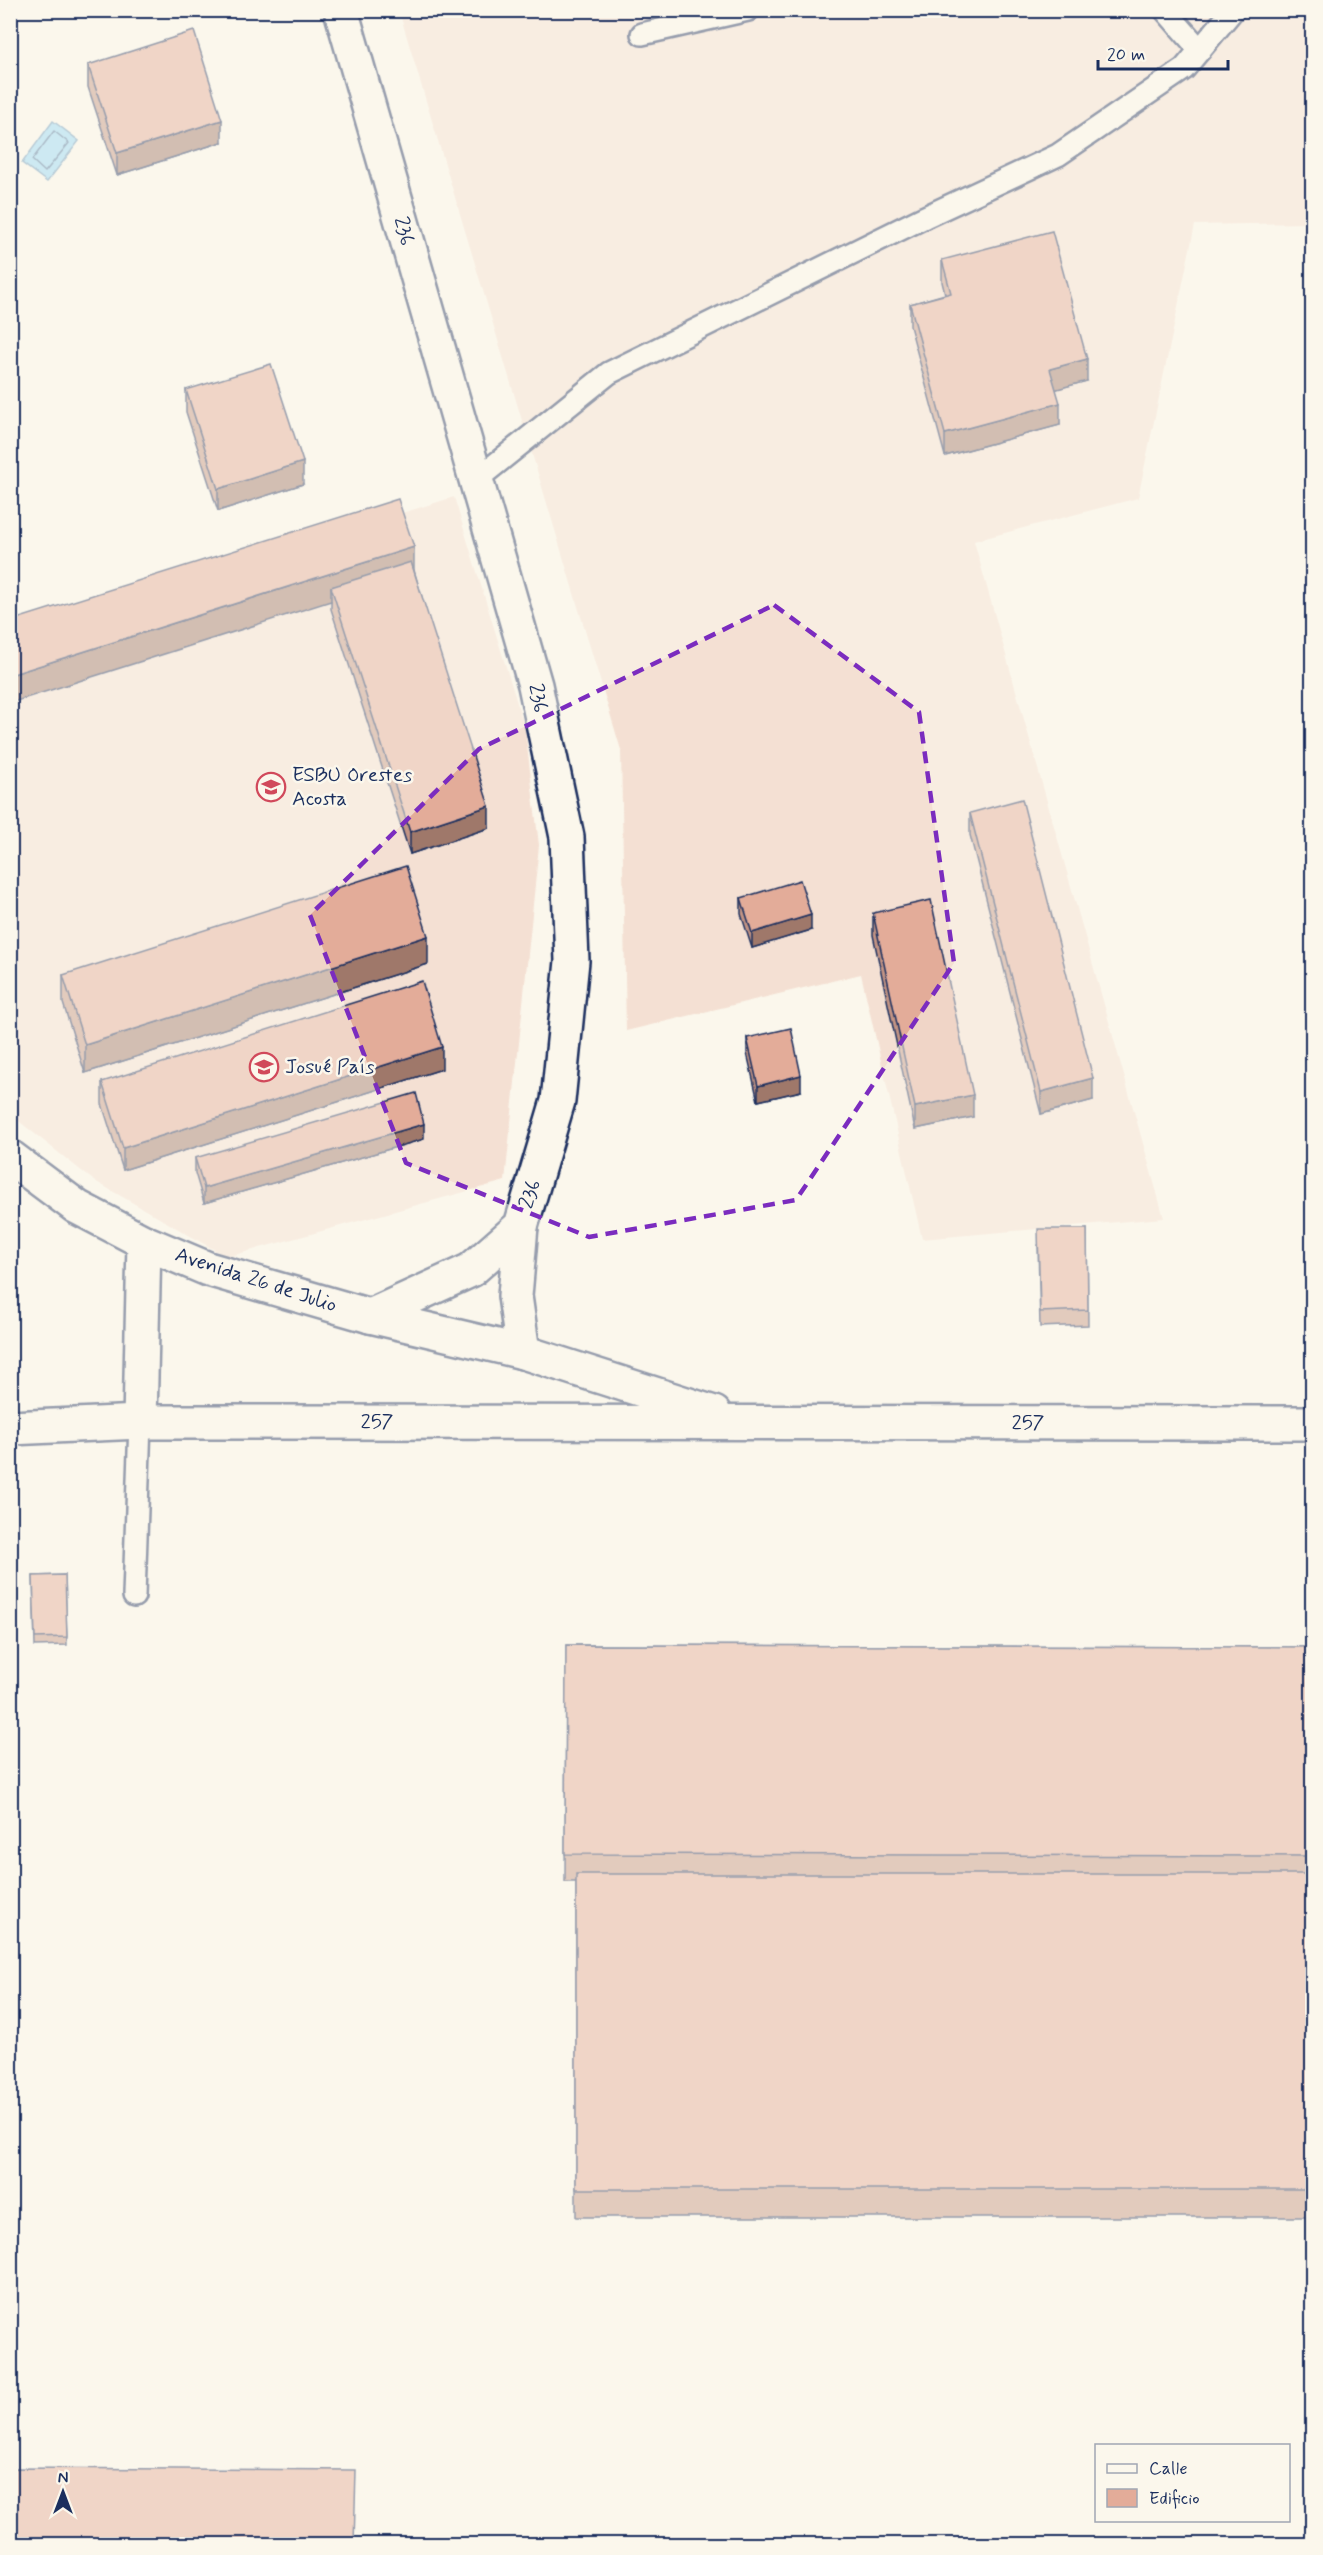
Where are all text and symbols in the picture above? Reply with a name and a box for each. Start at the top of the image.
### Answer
scale bar [1098,33,1228,71]
text: 20 m [1107,43,1145,67]
street label: 236 [387,213,421,249]
street label: 236 [521,681,555,715]
place label: ESBU Orestes Acosta [292,761,412,813]
school or university icon: ESBU Orestes Acosta [255,771,287,803]
school or university icon: Josué País [248,1051,280,1083]
place label: Josué País [285,1053,375,1081]
street label: 236 [512,1176,548,1212]
street label: Avenida 26 de Julio [172,1241,340,1319]
street label: 257 [360,1408,394,1436]
street label: 257 [1011,1409,1045,1437]
legend [1095,2444,1290,2522]
text: Calle [1149,2457,1188,2481]
north arrow [33,2462,93,2522]
text: N [58,2468,68,2489]
text: Edificio [1149,2487,1200,2511]

